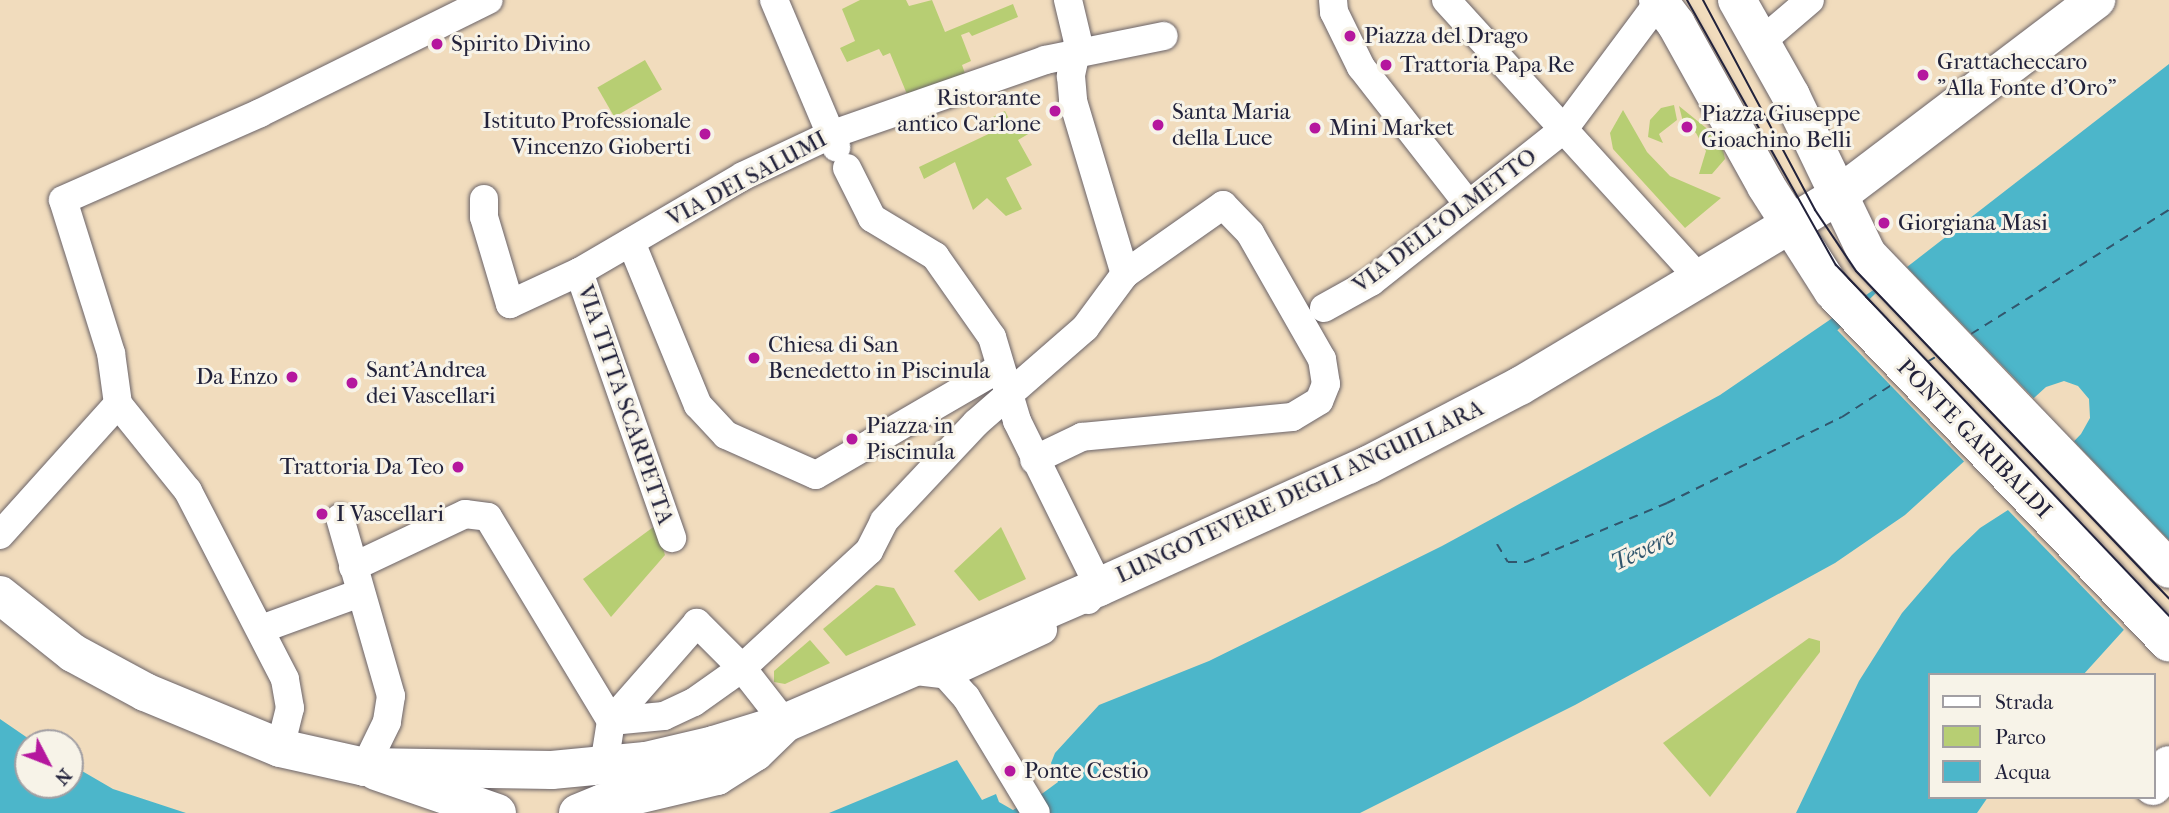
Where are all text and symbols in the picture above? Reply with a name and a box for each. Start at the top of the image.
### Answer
place label: Piazza del Drago [1364,22,1528,50]
marker: Piazza del Drago [1342,28,1358,44]
place label: Spirito Divino [451,30,590,58]
marker: Spirito Divino [429,36,445,52]
place label: Grattacheccaro "Alla Fonte d'Oro" [1937,48,2117,102]
place label: Trattoria Papa Re [1400,51,1574,79]
marker: Trattoria Papa Re [1378,57,1394,73]
marker: Grattacheccaro "Alla Fonte d'Oro" [1915,67,1931,83]
place label: Ristorante antico Carlone [898,84,1041,138]
place label: Santa Maria della Luce [1172,98,1290,152]
place label: Piazza Giuseppe Gioachino Belli [1701,100,1860,154]
marker: Ristorante antico Carlone [1047,103,1063,119]
place label: Istituto Professionale Vincenzo Gioberti [482,107,691,161]
place label: Mini Market [1329,114,1454,142]
marker: Santa Maria della Luce [1150,117,1166,133]
marker: Piazza Giuseppe Gioachino Belli [1679,119,1695,135]
marker: Mini Market [1307,120,1323,136]
street label: VIA DEI SALUMI [662,125,832,233]
marker: Istituto Professionale Vincenzo Gioberti [697,126,713,142]
street label: VIA DELL'OLMETTO [1348,143,1542,299]
place label: Giorgiana Masi [1898,209,2048,237]
marker: Giorgiana Masi [1876,215,1892,231]
street label: VIA TITTA SCARPETTA [571,282,679,528]
place label: Chiesa di San Benedetto in Piscinula [768,331,990,385]
marker: Chiesa di San Benedetto in Piscinula [746,350,762,366]
street label: PONTE GARIBALDI [1891,354,2057,524]
place label: Sant'Andrea dei Vascellari [366,356,496,410]
place label: Da Enzo [196,363,278,391]
marker: Da Enzo [284,369,300,385]
marker: Sant'Andrea dei Vascellari [344,375,360,391]
street label: LUNGOTEVERE DEGLI ANGUILLARA [1112,394,1488,590]
place label: Piazza in Piscinula [866,412,955,466]
marker: Piazza in Piscinula [844,431,860,447]
place label: Trattoria Da Teo [280,453,444,481]
marker: Trattoria Da Teo [450,459,466,475]
place label: I Vascellari [336,500,444,528]
marker: I Vascellari [314,506,330,522]
water label: Tevere [1606,522,1680,578]
legend [1927,673,2155,799]
text: Strada [1995,690,2053,714]
text: Parco [1995,725,2046,749]
north arrow [14,729,84,799]
place label: Ponte Cestio [1024,757,1148,785]
text: Acqua [1995,760,2050,784]
marker: Ponte Cestio [1002,763,1018,779]
text: N [50,764,76,789]

